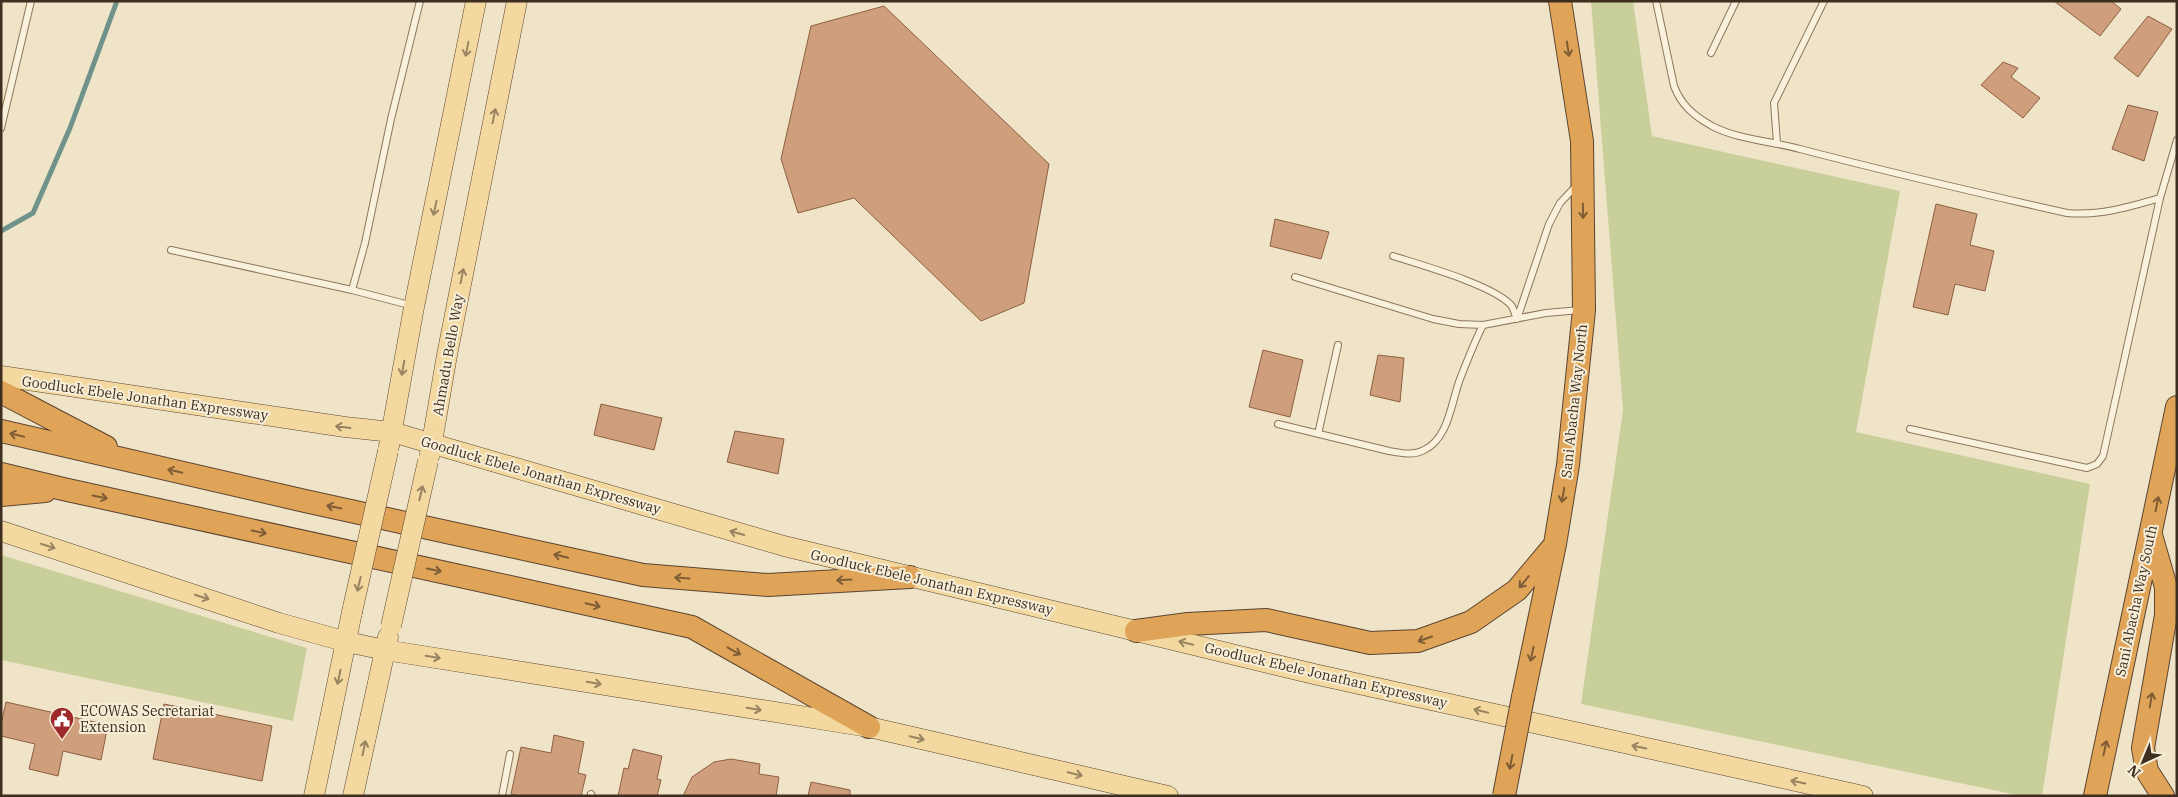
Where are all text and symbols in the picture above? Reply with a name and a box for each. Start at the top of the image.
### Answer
one-way arrow [461,41,471,57]
one-way arrow [1563,41,1573,57]
one-way arrow [489,109,499,125]
one-way arrow [429,200,439,216]
one-way arrow [1578,202,1588,219]
one-way arrow [458,268,468,284]
street label: Ahmadu Bello Way [428,292,468,417]
street label: Sani Abacha Way North [1557,323,1591,479]
one-way arrow [398,359,408,375]
street label: Goodluck Ebele Jonathan Expressway [21,372,270,424]
one-way arrow [336,422,352,432]
one-way arrow [10,430,26,439]
street label: Goodluck Ebele Jonathan Expressway [419,432,663,518]
one-way arrow [168,466,184,475]
one-way arrow [417,485,426,501]
one-way arrow [1558,486,1568,502]
one-way arrow [91,493,107,502]
one-way arrow [2153,496,2162,512]
one-way arrow [326,502,342,512]
street label: Sani Abacha Way South [2111,523,2161,678]
one-way arrow [729,527,745,537]
one-way arrow [250,528,266,537]
one-way arrow [39,542,55,551]
street label: Goodluck Ebele Jonathan Expressway [809,545,1056,619]
one-way arrow [554,551,570,560]
one-way arrow [426,566,442,575]
one-way arrow [674,573,690,583]
one-way arrow [354,575,363,591]
one-way arrow [1518,575,1529,588]
one-way arrow [837,576,853,585]
one-way arrow [193,593,209,602]
one-way arrow [585,601,601,610]
one-way arrow [1418,635,1433,644]
one-way arrow [1178,638,1194,647]
street label: Goodluck Ebele Jonathan Expressway [1203,638,1450,712]
one-way arrow [727,646,742,656]
one-way arrow [1527,646,1536,662]
one-way arrow [425,653,441,663]
one-way arrow [334,669,343,685]
one-way arrow [585,678,601,688]
one-way arrow [2147,692,2157,708]
place label: ECOWAS Secretariat Extension [80,702,214,736]
one-way arrow [746,704,762,714]
public building icon: ECOWAS Secretariat Extension [49,706,75,740]
one-way arrow [1473,706,1489,715]
one-way arrow [908,734,924,743]
north arrow [2118,737,2168,787]
one-way arrow [360,741,369,757]
one-way arrow [1632,741,1648,751]
one-way arrow [2101,741,2110,757]
one-way arrow [1505,754,1515,770]
text: N [2124,761,2144,782]
one-way arrow [1066,770,1082,779]
one-way arrow [1790,776,1806,786]

